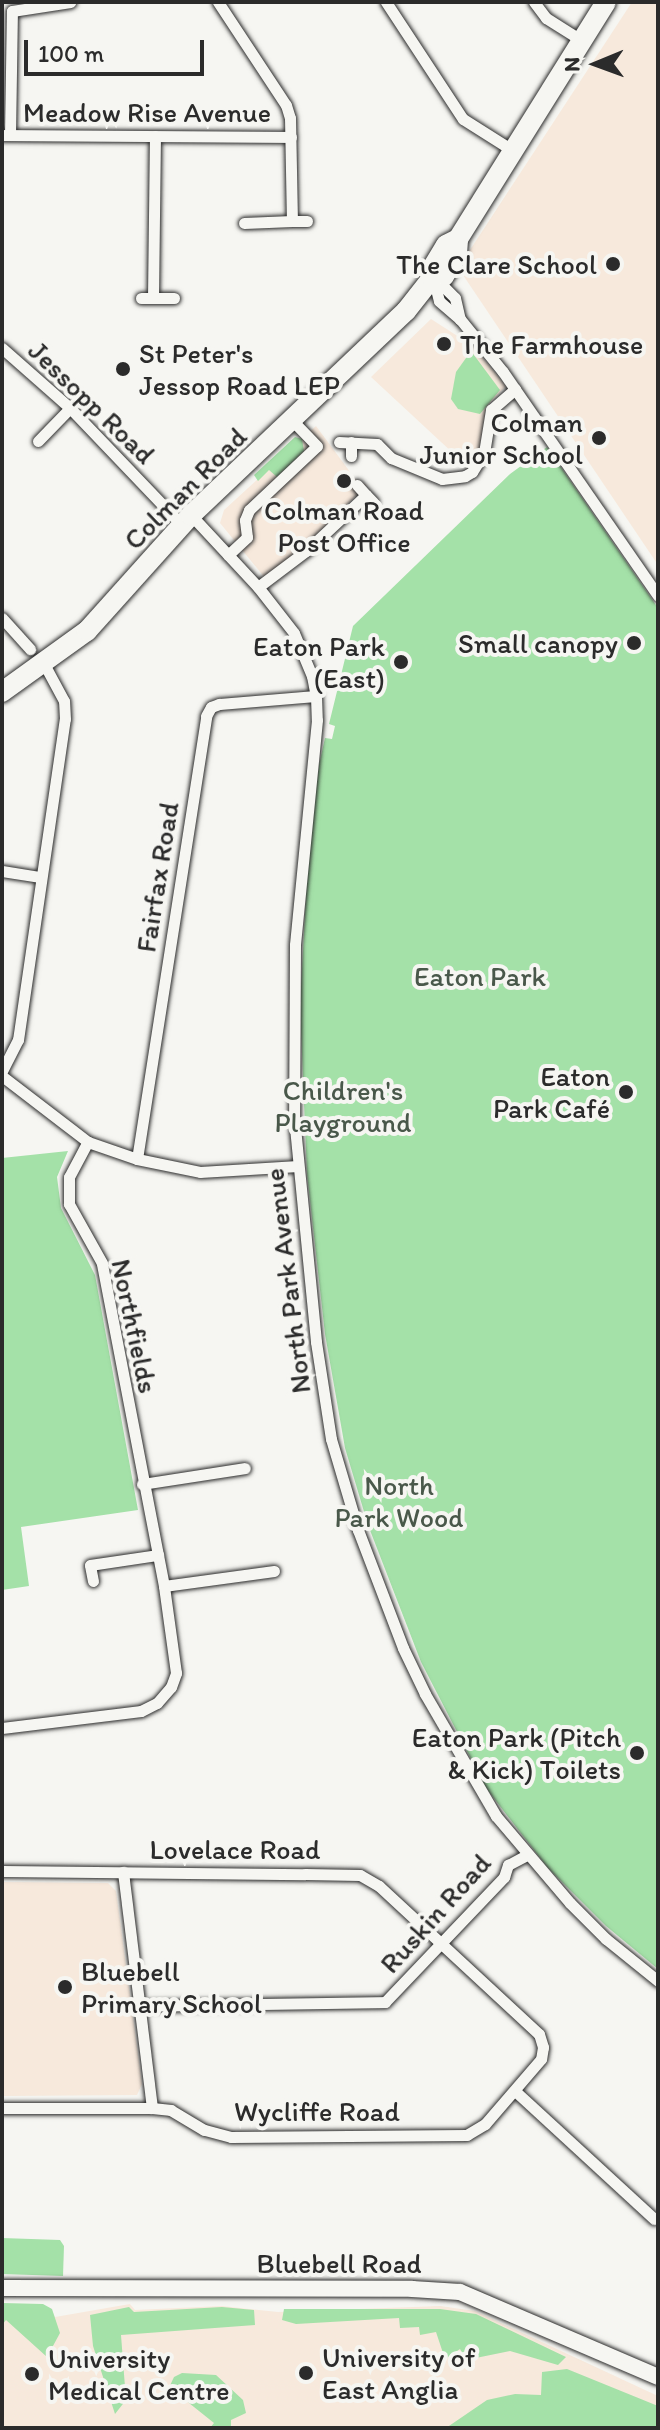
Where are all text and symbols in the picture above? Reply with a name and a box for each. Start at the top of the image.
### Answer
scale bar [28,24,208,74]
north arrow [556,24,636,104]
text: 100 m [38,39,104,68]
text: N [558,57,585,72]
street label: Meadow Rise Avenue [23,95,271,129]
place label: The Clare School [396,247,597,281]
marker: The Clare School [604,255,622,273]
place label: The Farmhouse [460,327,643,361]
street label: Jessopp Road [22,333,162,471]
marker: The Farmhouse [435,335,453,353]
place label: St Peter's Jessop Road LEP [139,336,339,402]
marker: St Peter's Jessop Road LEP [114,360,132,378]
place label: Colman Junior School [420,405,583,471]
street label: Colman Road [117,420,253,556]
marker: Colman Junior School [590,429,608,447]
marker: Colman Road Post Office [335,472,353,490]
place label: Colman Road Post Office [264,493,424,559]
place label: Small canopy [457,626,618,660]
place label: Eaton Park (East) [254,629,385,695]
marker: Small canopy [625,634,643,652]
marker: Eaton Park (East) [392,653,410,671]
street label: Fairfax Road [129,799,185,955]
park label: Eaton Park [415,959,545,993]
place label: Eaton Park Café [493,1059,610,1125]
park label: Children's Playground [274,1073,412,1139]
marker: Eaton Park Café [617,1083,635,1101]
street label: North Park Avenue [257,1167,317,1395]
street label: Northfields [104,1256,166,1396]
park label: North Park Wood [335,1468,463,1534]
place label: Eaton Park (Pitch & Kick) Toilets [413,1720,621,1786]
marker: Eaton Park (Pitch & Kick) Toilets [628,1744,646,1762]
street label: Lovelace Road [150,1832,320,1866]
street label: Ruskin Road [373,1846,497,1980]
place label: Bluebell Primary School [81,1954,262,2020]
marker: Bluebell Primary School [56,1978,74,1996]
street label: Wycliffe Road [235,2094,399,2128]
street label: Bluebell Road [256,2246,422,2280]
place label: University of East Anglia [322,2340,475,2406]
place label: University Medical Centre [48,2341,230,2407]
marker: University of East Anglia [297,2364,315,2382]
marker: University Medical Centre [23,2365,41,2383]

